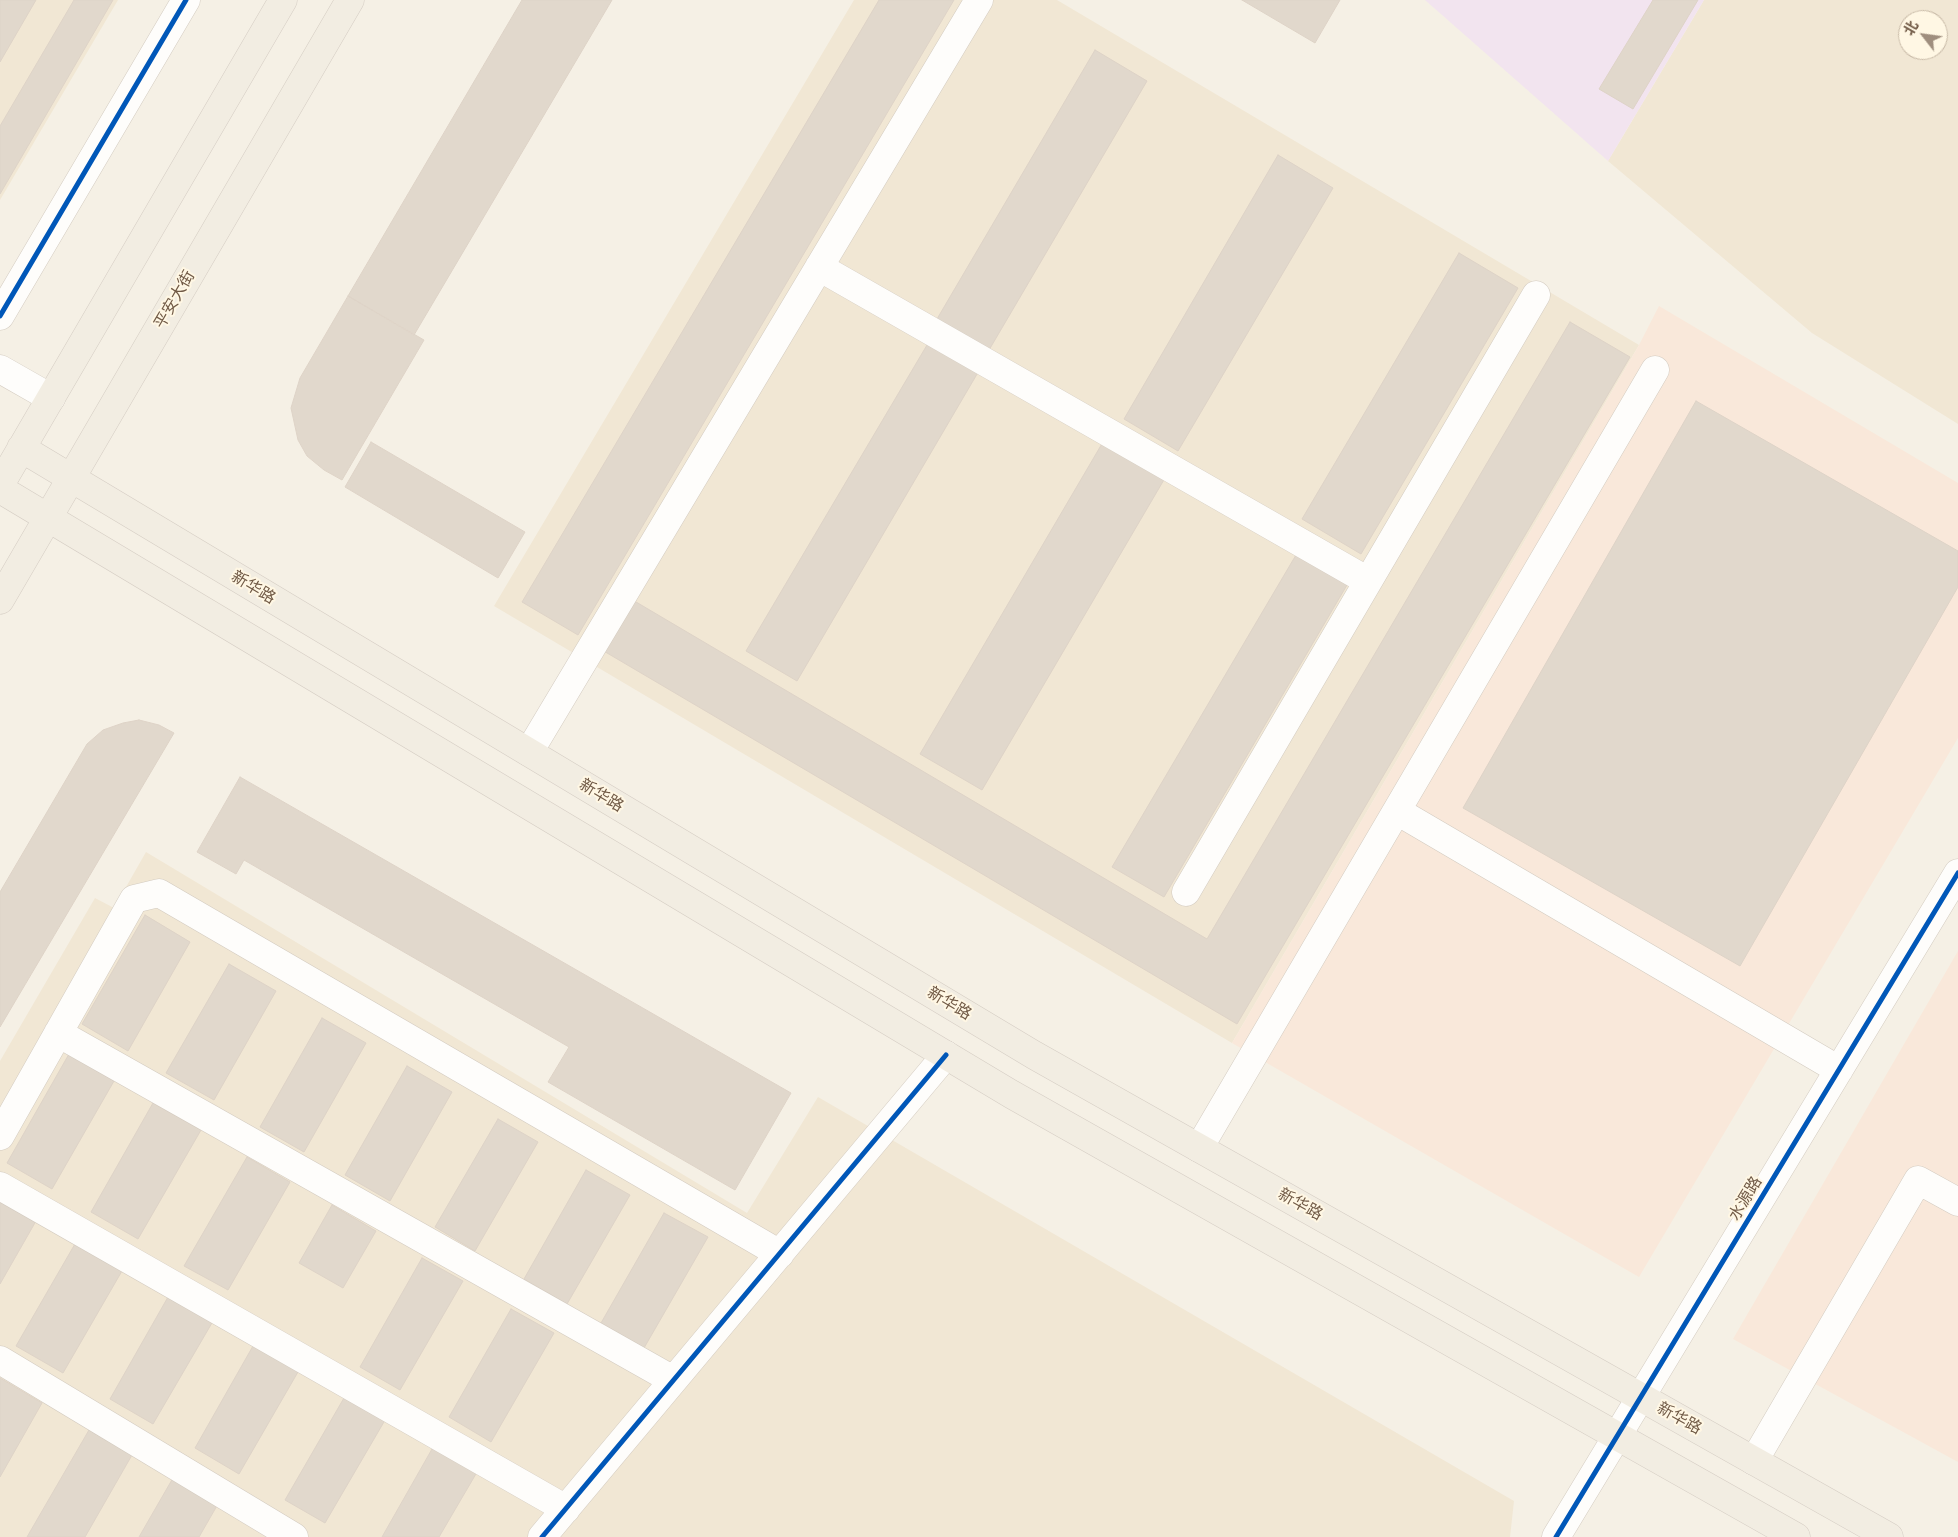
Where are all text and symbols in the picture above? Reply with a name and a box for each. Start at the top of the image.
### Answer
north arrow [1898,10,1948,60]
text: 北 [1900,17,1922,39]
street label: 平安大街 [151,267,199,333]
street label: 新华路 [227,567,279,609]
street label: 新华路 [575,775,627,817]
street label: 新华路 [923,983,975,1025]
street label: 水源路 [1725,1173,1767,1225]
street label: 新华路 [1274,1185,1326,1225]
street label: 新华路 [1653,1399,1705,1439]

